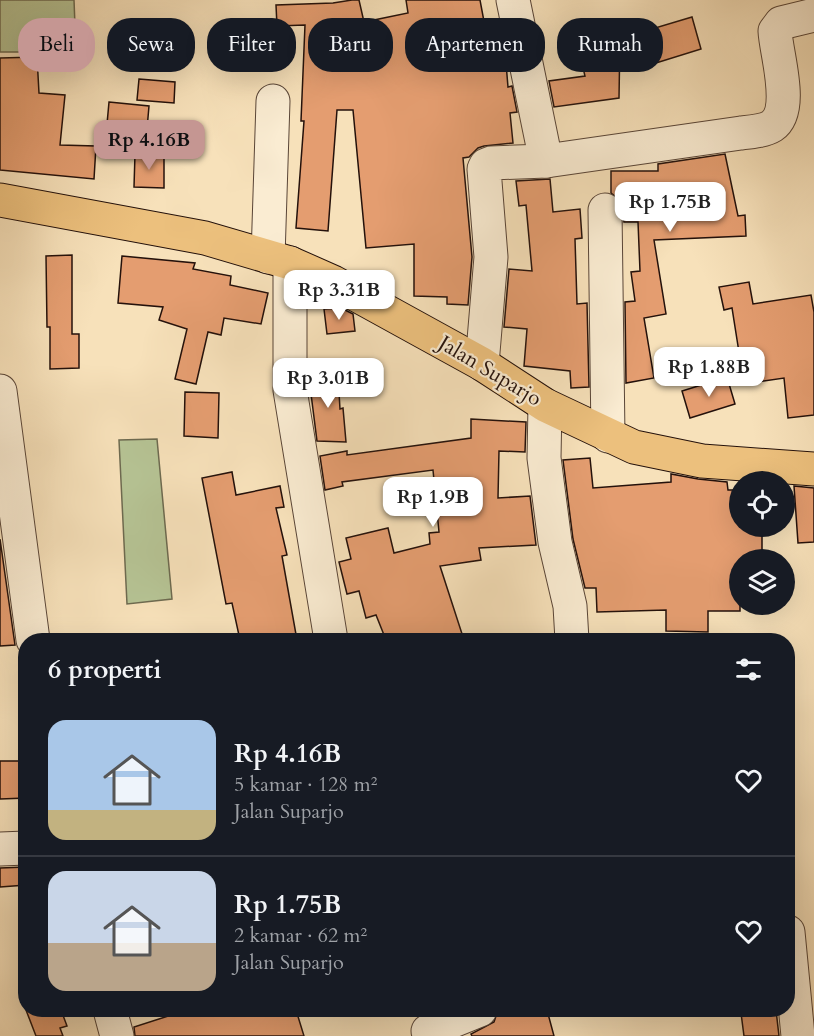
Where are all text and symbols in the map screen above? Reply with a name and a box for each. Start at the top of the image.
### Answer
chip: Beli [18,18,95,72]
chip: Sewa [107,18,195,72]
chip: Filter [207,18,296,72]
chip: Baru [308,18,393,72]
chip: Apartemen [405,18,545,72]
chip: Rumah [557,18,663,72]
pin: Rp 4.16B [87,120,211,171]
text: Rp 4.16B [108,126,190,153]
pin: Rp 1.75B [608,182,732,233]
text: Rp 1.75B [629,188,711,215]
pin: Rp 3.31B [277,270,401,321]
text: Rp 3.31B [298,276,380,303]
street label: Jalan Suparjo [430,327,547,413]
pin: Rp 1.88B [647,347,771,398]
text: Rp 1.88B [668,353,750,380]
pin: Rp 3.01B [266,358,390,409]
text: Rp 3.01B [287,364,369,391]
map controls [729,471,795,615]
button: locate [729,471,795,537]
pin: Rp 1.9B [378,477,488,528]
text: Rp 1.9B [397,483,469,510]
button: layers [729,549,795,615]
text: 6 properti [48,652,161,687]
icon: filters [732,653,765,686]
text: Rp 4.16B [234,736,341,771]
icon: home [96,744,168,816]
icon: heart [732,764,765,797]
text: 5 kamar · 128 m² [234,771,377,798]
text: Jalan Suparjo [234,798,344,825]
text: Rp 1.75B [234,887,341,922]
icon: home [96,895,168,967]
icon: heart [732,915,765,948]
text: 2 kamar · 62 m² [234,922,367,949]
text: Jalan Suparjo [234,949,344,976]

